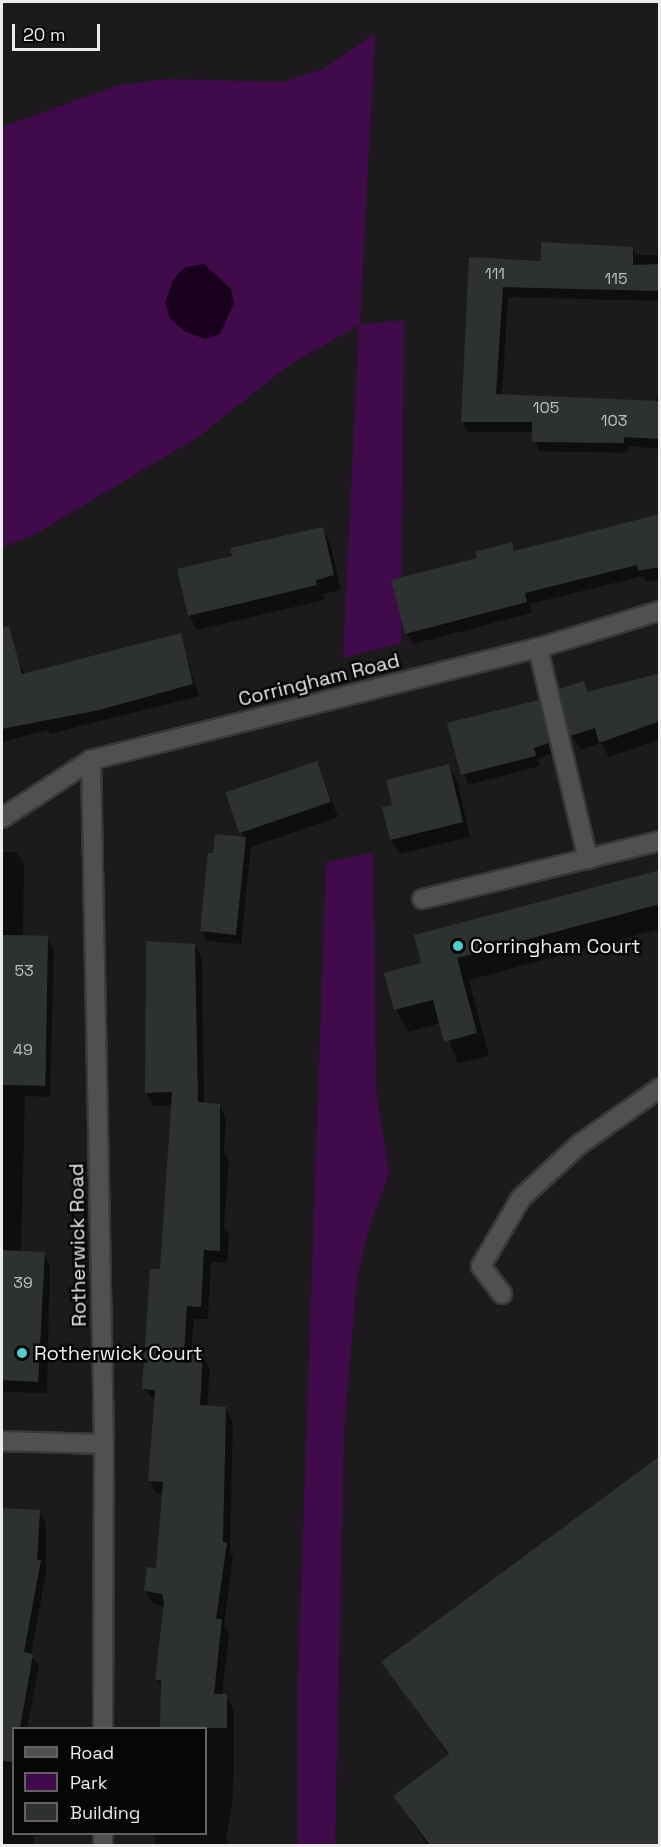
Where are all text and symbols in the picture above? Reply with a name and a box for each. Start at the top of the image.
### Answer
scale bar [15,12,104,50]
text: 20 m [23,23,66,46]
house number: 111 [485,264,505,284]
house number: 115 [605,269,627,289]
house number: 105 [533,398,559,418]
house number: 103 [601,411,627,431]
street label: Corringham Road [236,648,402,712]
place label: Corringham Court [470,934,641,958]
marker: Corringham Court [451,939,465,953]
house number: 53 [14,961,34,981]
house number: 49 [13,1040,33,1060]
street label: Rotherwick Road [65,1163,91,1327]
house number: 39 [13,1273,33,1293]
place label: Rotherwick Court [34,1341,202,1365]
marker: Rotherwick Court [15,1346,29,1360]
legend [12,1727,207,1835]
text: Road [70,1741,114,1764]
text: Park [70,1771,107,1794]
text: Building [70,1801,140,1824]

